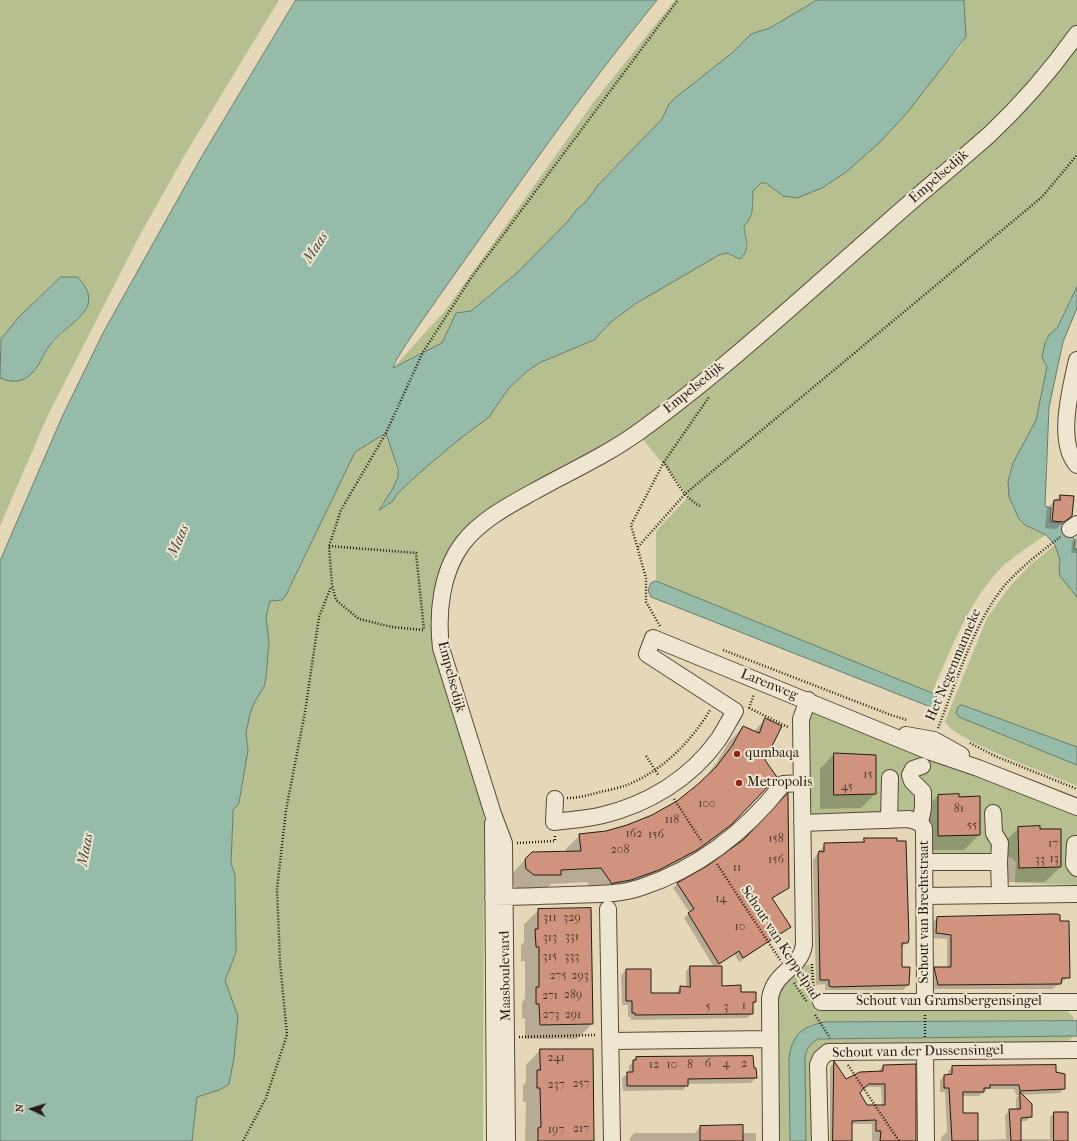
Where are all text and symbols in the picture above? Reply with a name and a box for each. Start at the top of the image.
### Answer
street label: Empelsedijk [906,147,972,207]
water label: Maas [299,229,333,267]
street label: Empelsedijk [660,358,728,418]
water label: Maas [164,522,194,560]
street label: Het Negenmanneke [923,606,985,724]
street label: Empelsedijk [433,640,469,714]
street label: Larenweg [738,666,800,704]
place label: qumbaqa [745,746,799,762]
marker: qumbaqa [732,749,742,759]
house number: 15 [863,768,873,782]
place label: Metropolis [747,775,812,791]
marker: Metropolis [734,778,744,788]
house number: 45 [841,780,853,794]
house number: 100 [698,797,716,811]
house number: 81 [954,802,964,816]
house number: 118 [665,813,679,827]
house number: 55 [967,819,977,833]
house number: 162 [626,827,642,841]
house number: 156 [648,828,664,842]
water label: Maas [74,832,98,868]
house number: 158 [768,832,784,846]
house number: 17 [1048,837,1058,851]
street label: Schout van Brechtstraat [917,840,933,984]
house number: 208 [611,843,629,857]
house number: 13 [1049,852,1059,866]
house number: 156 [768,853,784,867]
house number: 33 [1035,853,1045,867]
house number: 11 [733,861,741,875]
street label: Schout van Keppelpad [737,883,823,1003]
house number: 14 [715,892,727,906]
house number: 311 [543,911,557,925]
house number: 329 [563,911,581,925]
house number: 10 [735,920,745,934]
house number: 331 [565,930,579,944]
street label: Maasboulevard [497,931,515,1021]
house number: 313 [543,931,557,945]
house number: 315 [543,950,557,964]
house number: 333 [565,950,579,964]
house number: 275 [549,969,567,983]
house number: 293 [571,969,589,983]
house number: 289 [564,988,582,1002]
house number: 271 [542,989,558,1003]
street label: Schout van Gramsbergensingel [856,994,1042,1010]
house number: 1 [742,999,746,1013]
house number: 5 [705,1000,711,1014]
house number: 3 [724,1000,728,1014]
house number: 273 [543,1008,559,1022]
house number: 291 [565,1008,581,1022]
street label: Schout van der Dussensingel [832,1042,1004,1062]
house number: 241 [547,1051,565,1065]
house number: 6 [705,1057,711,1071]
house number: 4 [722,1057,730,1071]
house number: 2 [741,1057,747,1071]
house number: 12 [649,1058,659,1072]
house number: 10 [667,1058,677,1072]
house number: 8 [687,1058,693,1072]
house number: 257 [572,1077,590,1091]
house number: 237 [548,1078,564,1092]
north arrow [12,1089,52,1129]
text: N [13,1104,26,1113]
house number: 217 [573,1122,589,1136]
house number: 197 [548,1123,564,1137]

